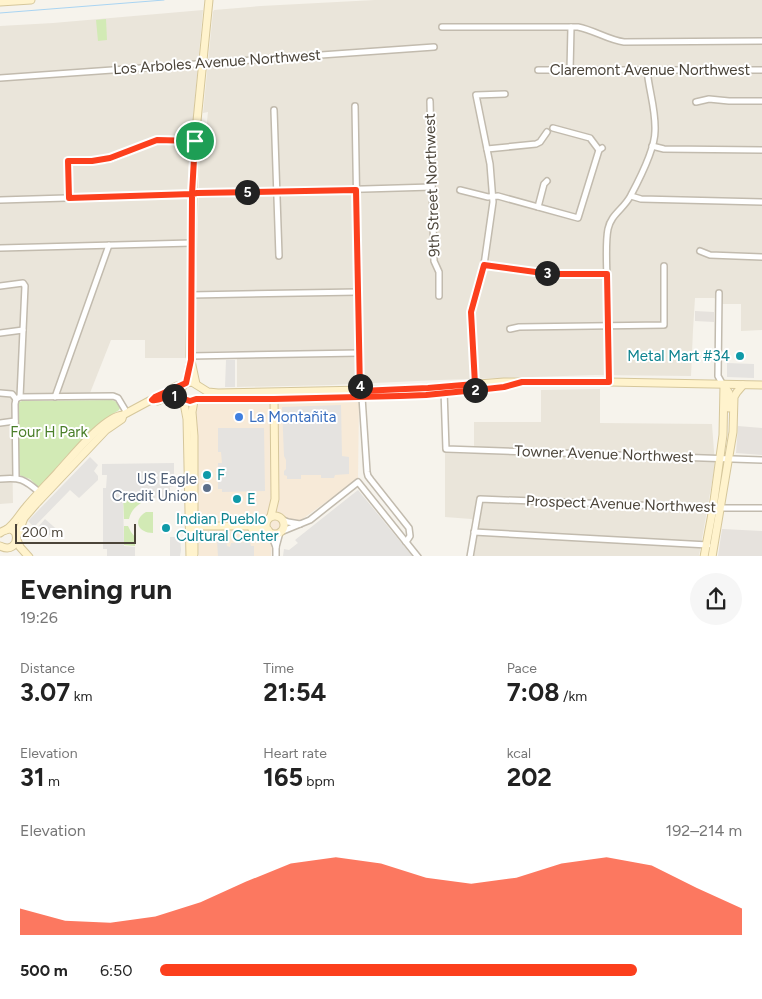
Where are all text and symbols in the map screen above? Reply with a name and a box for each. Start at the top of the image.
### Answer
street label: Los Arboles Avenue Northwest [112,46,322,78]
street label: Claremont Avenue Northwest [550,61,751,79]
street label: 9th Street Northwest [420,113,444,257]
pin [174,120,216,162]
icon: arrive [181,127,209,155]
pin: 5 [234,180,260,204]
text: 5 [243,184,252,201]
pin: 3 [534,260,560,286]
text: 3 [544,265,551,282]
place label: Metal Mart #34 [627,347,730,365]
marker: Metal Mart #34 [734,350,746,362]
pin: 4 [348,374,372,398]
text: 4 [356,378,365,395]
pin: 2 [462,378,488,402]
text: 2 [471,382,480,399]
pin: 1 [162,384,186,408]
text: 1 [172,388,177,405]
place label: La Montañita [249,408,336,426]
marker: La Montañita [233,411,245,423]
park label: Four H Park [10,423,88,441]
street label: Towner Avenue Northwest [514,442,694,466]
place label: F [217,466,225,484]
marker: F [201,469,213,481]
place label: US Eagle Credit Union [112,470,197,505]
marker: US Eagle Credit Union [201,482,213,494]
place label: E [247,490,256,508]
street label: Prospect Avenue Northwest [526,492,717,516]
marker: E [231,493,243,505]
place label: Indian Pueblo Cultural Center [176,510,279,545]
scale bar [15,522,136,545]
marker: Indian Pueblo Cultural Center [160,522,172,534]
text: 200 m [22,524,63,541]
text: Evening run [20,572,172,606]
button: share [690,573,742,625]
text: 19:26 [20,608,58,627]
text: Distance [20,660,75,677]
text: Time [263,660,294,677]
text: Pace [507,660,537,677]
text: 3.07 [20,677,70,707]
text: 21:54 [263,677,326,707]
text: 7:08 [507,677,560,707]
text: km [70,688,92,705]
text: /km [560,688,587,705]
text: Elevation [20,745,78,762]
text: Heart rate [263,745,327,762]
text: kcal [507,745,531,762]
text: 31 [20,762,44,792]
text: 165 [263,762,303,792]
text: 202 [507,762,552,792]
text: m [44,773,60,790]
text: bpm [303,773,335,790]
text: Elevation [20,821,86,840]
text: 192–214 m [666,821,742,840]
text: 500 m [20,961,68,980]
text: 6:50 [100,961,133,980]

